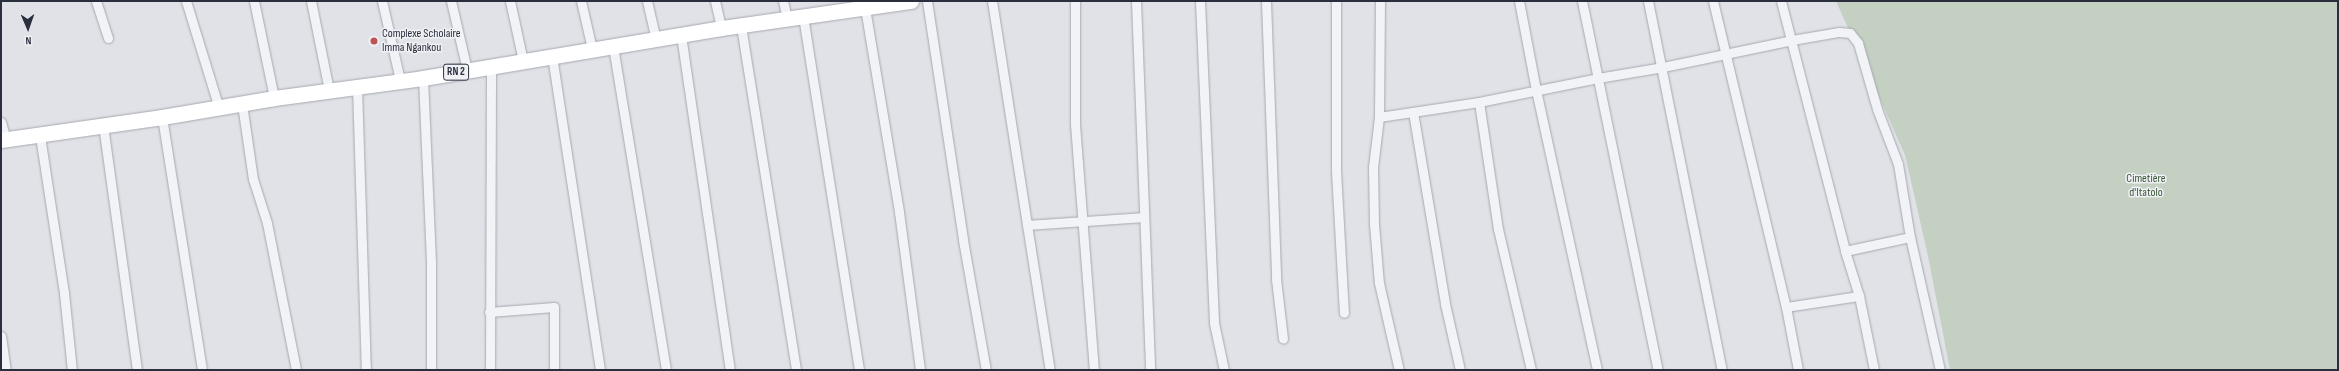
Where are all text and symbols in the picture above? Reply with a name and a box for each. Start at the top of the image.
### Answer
north arrow [8,8,48,48]
place label: Complexe Scholaire Imma Ngankou [382,27,461,55]
text: N [25,34,32,47]
marker: Complexe Scholaire Imma Ngankou [369,36,379,46]
road number: RN 2 [443,63,469,81]
park label: Cimetière d'Itatolo [2126,172,2166,200]

